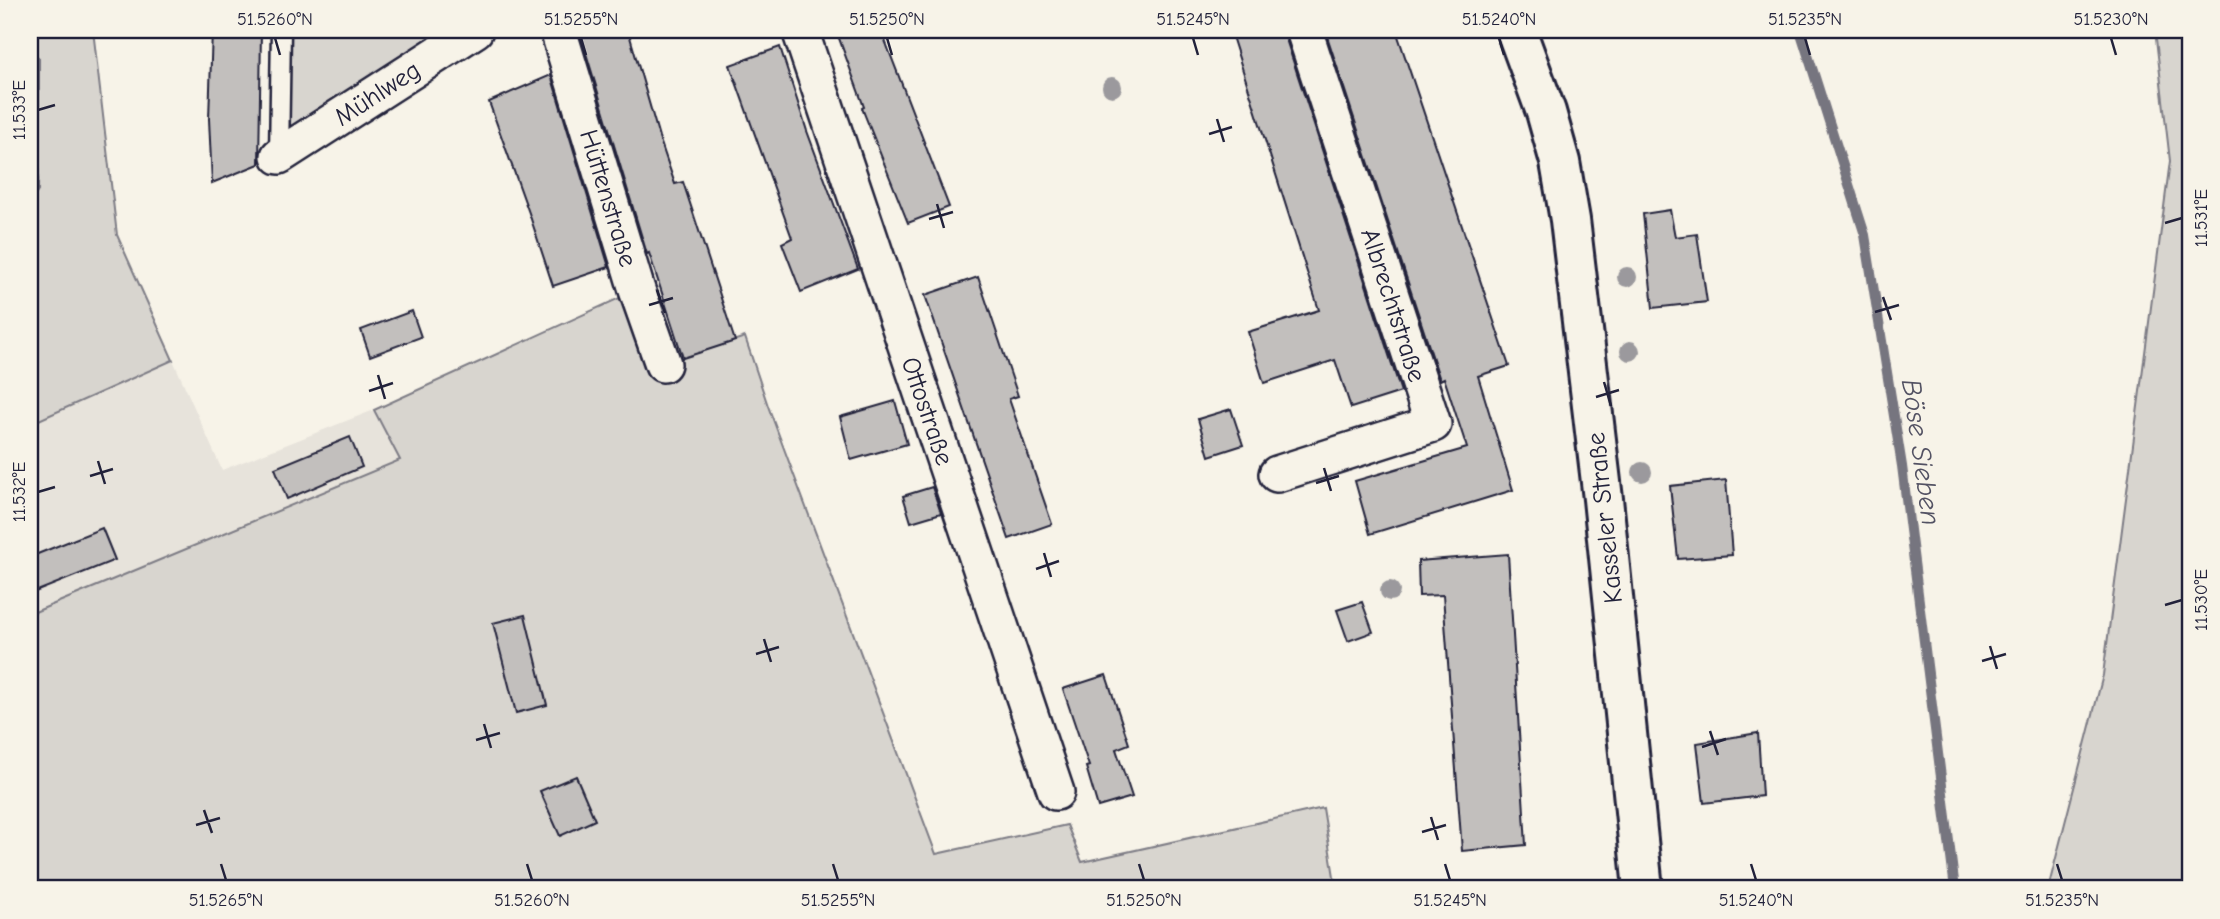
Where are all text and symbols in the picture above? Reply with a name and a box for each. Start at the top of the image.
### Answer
text: 51.5260°N [237,9,313,30]
text: 51.5255°N [544,9,618,30]
text: 51.5250°N [849,9,925,30]
text: 51.5245°N [1156,9,1230,30]
text: 51.5240°N [1462,9,1536,30]
text: 51.5235°N [1768,9,1842,30]
text: 51.5230°N [2073,9,2149,30]
street label: Mühlweg [329,55,426,133]
text: 11.533°E [9,80,30,140]
street label: Hüttenstraße [573,126,643,270]
text: 11.531°E [2191,189,2212,247]
street label: Albrechtstraße [1354,225,1432,386]
street label: Ottostraße [895,353,960,469]
water label: Böse Sieben [1895,377,1947,527]
street label: Kasseler Straße [1581,431,1629,605]
text: 11.532°E [9,462,30,522]
text: 11.530°E [2191,569,2212,631]
text: 51.5265°N [189,890,263,911]
text: 51.5260°N [494,890,570,911]
text: 51.5255°N [801,890,875,911]
text: 51.5250°N [1106,890,1182,911]
text: 51.5245°N [1413,890,1487,911]
text: 51.5240°N [1719,890,1793,911]
text: 51.5235°N [2025,890,2099,911]

